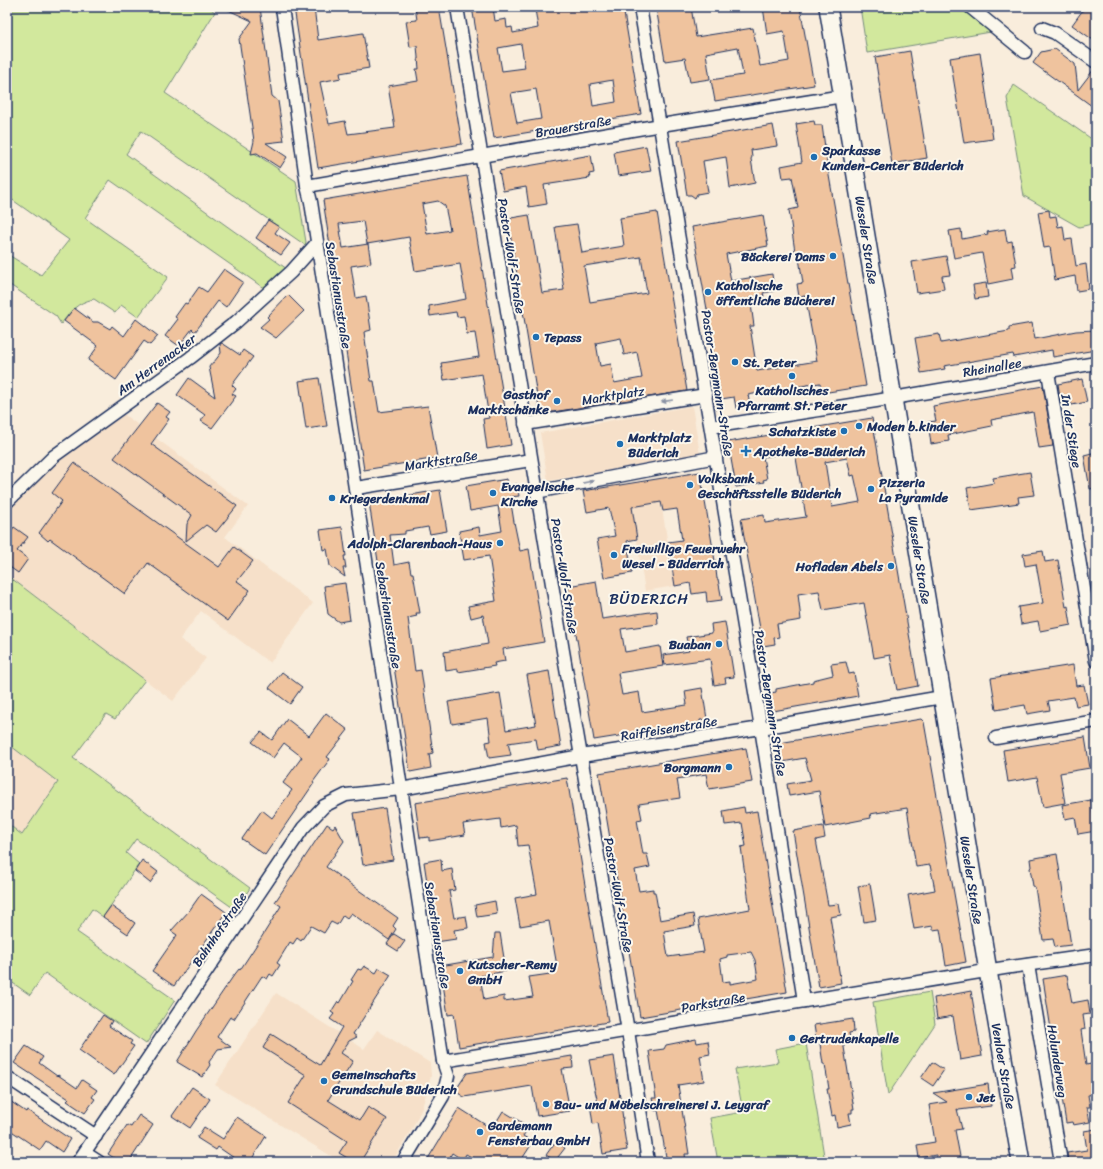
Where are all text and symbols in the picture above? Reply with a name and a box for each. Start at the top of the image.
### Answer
street label: Brauerstraße [533,108,613,145]
place label: Sparkasse Kunden-Center Büderich [821,139,964,177]
marker: Sparkasse Kunden-Center Büderich [809,152,819,162]
street label: Weseler Straße [848,194,885,286]
street label: Pastor-Wolf-Straße [491,197,532,316]
street label: Sebastianusstraße [319,240,358,351]
place label: Bäckerei Dams [741,245,826,268]
marker: Bäckerei Dams [828,251,838,261]
place label: Katholische öffentliche Bücherei [715,274,836,312]
marker: Katholische öffentliche Bücherei [703,287,713,297]
street label: Pastor-Bergmann-Straße [695,308,740,458]
place label: Tepass [544,326,582,349]
street label: Am Herrenacker [111,327,202,402]
marker: Tepass [531,332,541,342]
place label: St. Peter [742,351,798,374]
street label: Rheinallee [961,351,1024,384]
marker: St. Peter [730,357,740,367]
marker: Katholisches Pfarramt St. Peter [787,371,797,381]
street label: Marktplatz [580,379,647,412]
place label: Katholisches Pfarramt St. Peter [737,379,848,417]
place label: Gasthof Marktschänke [467,383,551,421]
street label: In der Stiege [1054,391,1089,470]
marker: Gasthof Marktschänke [552,396,562,406]
one-way arrow [661,398,673,404]
place label: Moden b.kinder [866,415,957,438]
place label: Schatzkiste [768,420,837,443]
marker: Moden b.kinder [854,421,864,431]
place label: Marktplatz Büderich [627,426,692,464]
marker: Schatzkiste [839,426,849,436]
marker: Marktplatz Büderich [615,439,625,449]
place label: Apotheke-Büderich [753,440,865,463]
street label: Marktstraße [403,443,480,478]
marker: Apotheke-Büderich [741,446,751,456]
place label: Volksbank Geschäftsstelle Büderich [697,467,842,505]
place label: Pizzeria La Pyramide [879,471,949,509]
place label: Evangelische Kirche [500,475,575,513]
one-way arrow [582,479,594,485]
marker: Volksbank Geschäftsstelle Büderich [685,480,695,490]
marker: Pizzeria La Pyramide [866,484,876,494]
place label: Kriegerdenkmal [339,487,431,510]
marker: Evangelische Kirche [488,488,498,498]
marker: Kriegerdenkmal [327,493,337,503]
street label: Weseler Straße [901,514,938,606]
street label: Pastor-Wolf-Straße [544,517,585,636]
place label: Adolph-Clarenbach-Haus [347,532,493,555]
place label: Freiwillige Feuerwehr Wesel - Büderrich [621,537,746,575]
marker: Adolph-Clarenbach-Haus [495,538,505,548]
marker: Freiwillige Feuerwehr Wesel - Büderrich [609,550,619,560]
place label: Hofladen Abels [795,555,884,578]
street label: Sebastianusstraße [369,560,408,671]
marker: Hofladen Abels [886,561,896,571]
district label: BÜDERICH [609,586,689,612]
street label: Pastor-Bergmann-Straße [748,628,793,778]
place label: Buaban [669,633,712,656]
marker: Buaban [714,639,724,649]
street label: Raiffeisenstraße [619,709,719,747]
place label: Borgmann [664,756,722,779]
marker: Borgmann [724,762,734,772]
street label: Weseler Straße [953,834,990,926]
street label: Pastor-Wolf-Straße [597,836,640,955]
street label: Sebastianusstraße [418,880,457,991]
street label: Bahnhofstraße [186,887,253,972]
place label: Kutscher-Remy GmbH [467,953,558,991]
marker: Kutscher-Remy GmbH [455,966,465,976]
street label: Parkstraße [679,986,747,1019]
street label: Venloer Straße [985,1021,1022,1111]
street label: Holunderweg [1040,1023,1075,1100]
place label: Gertrudenkapelle [799,1027,900,1050]
marker: Gertrudenkapelle [787,1033,797,1043]
place label: Gemeinschafts Grundschule Büderich [331,1063,457,1101]
marker: Gemeinschafts Grundschule Büderich [319,1076,329,1086]
place label: Jet [976,1086,996,1109]
marker: Jet [964,1092,974,1102]
place label: Bau- und Möbelschreinerei J. Leygraf [554,1093,771,1116]
marker: Bau- und Möbelschreinerei J. Leygraf [541,1099,551,1109]
place label: Gardemann Fensterbau GmbH [487,1114,591,1152]
marker: Gardemann Fensterbau GmbH [475,1127,485,1137]

